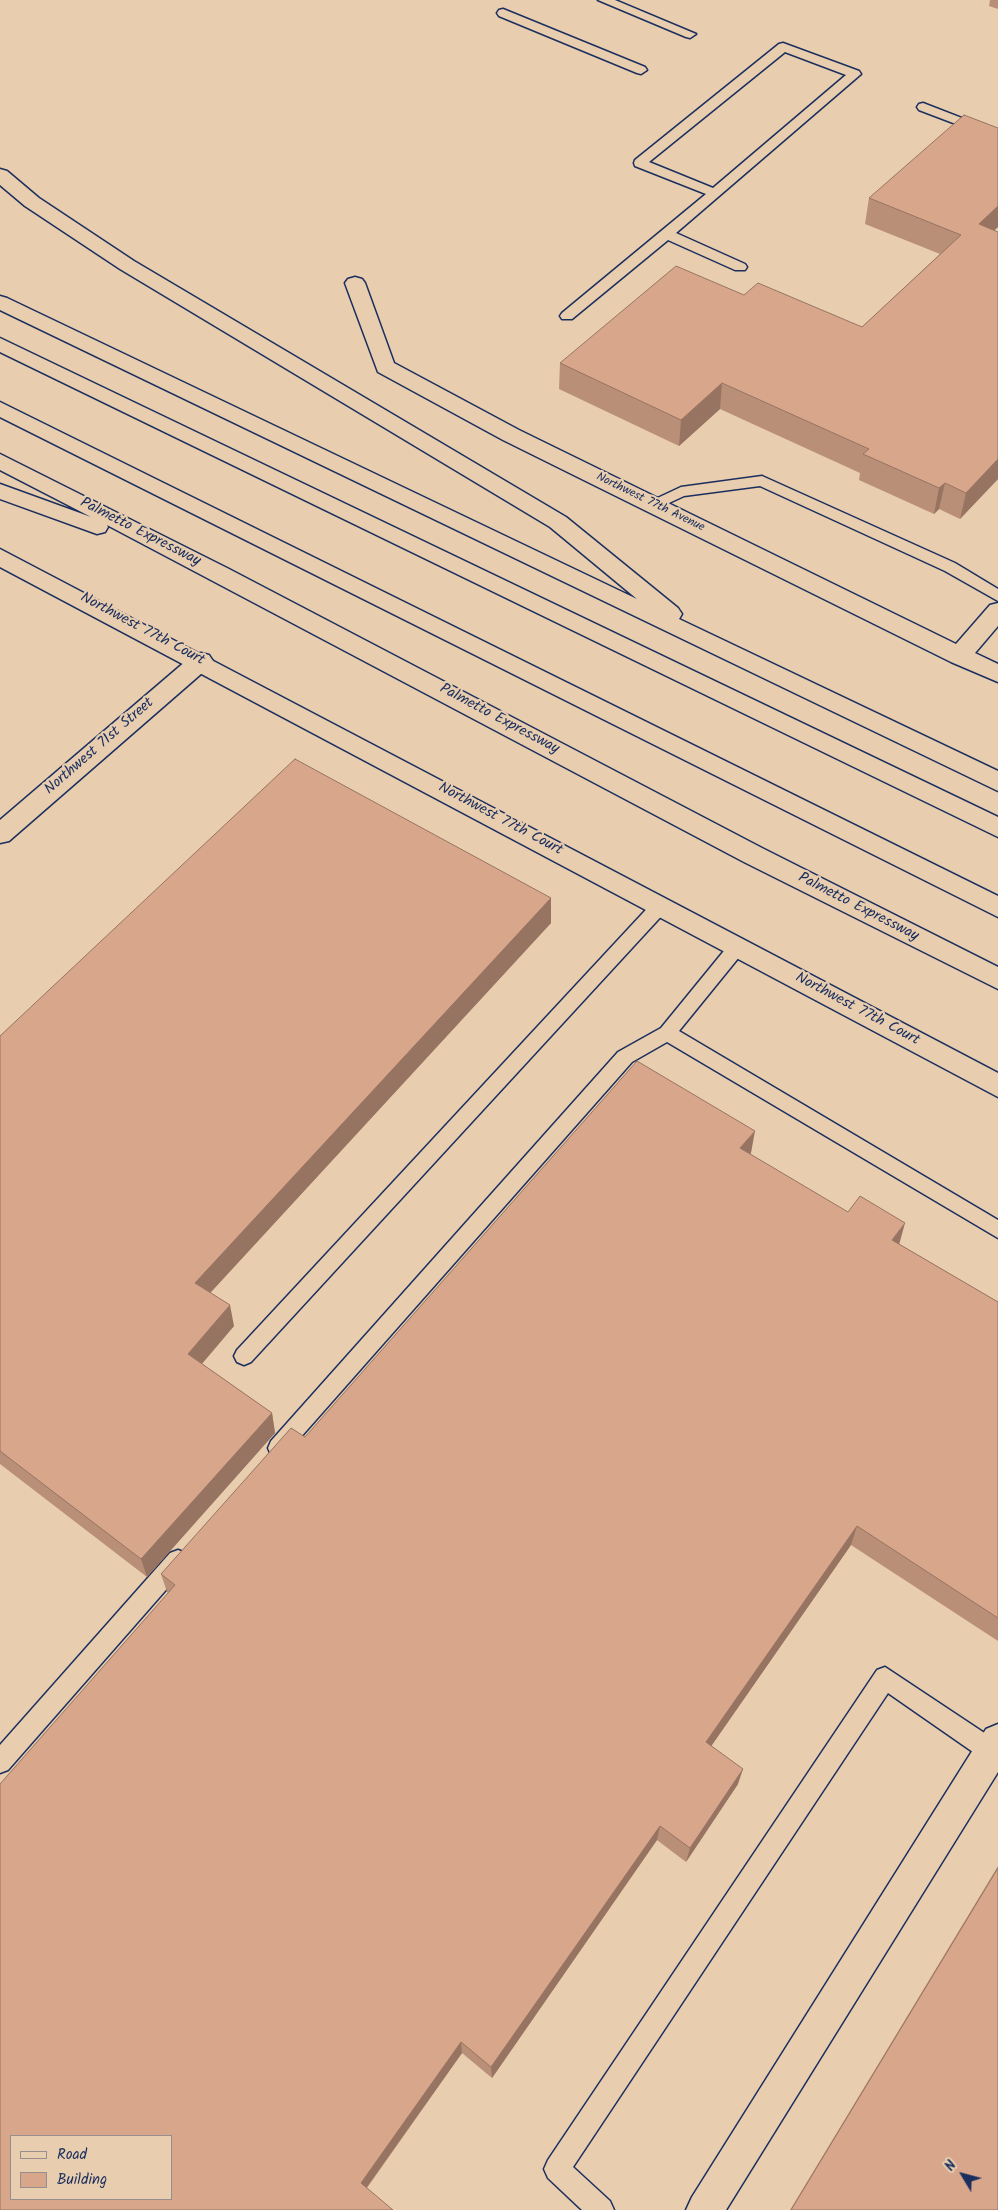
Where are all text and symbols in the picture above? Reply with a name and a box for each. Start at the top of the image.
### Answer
street label: Northwest 77th Avenue [593,470,707,536]
street label: Palmetto Expressway [77,495,203,571]
street label: Northwest 77th Court [77,590,207,670]
street label: Palmetto Expressway [436,681,562,759]
street label: Northwest 71st Street [42,695,158,799]
street label: Northwest 77th Court [435,780,565,860]
street label: Palmetto Expressway [795,870,921,946]
street label: Northwest 77th Court [792,970,922,1050]
legend [10,2135,172,2200]
text: Road [57,2143,87,2167]
north arrow [938,2150,988,2200]
text: N [940,2156,962,2176]
text: Building [57,2168,107,2192]

